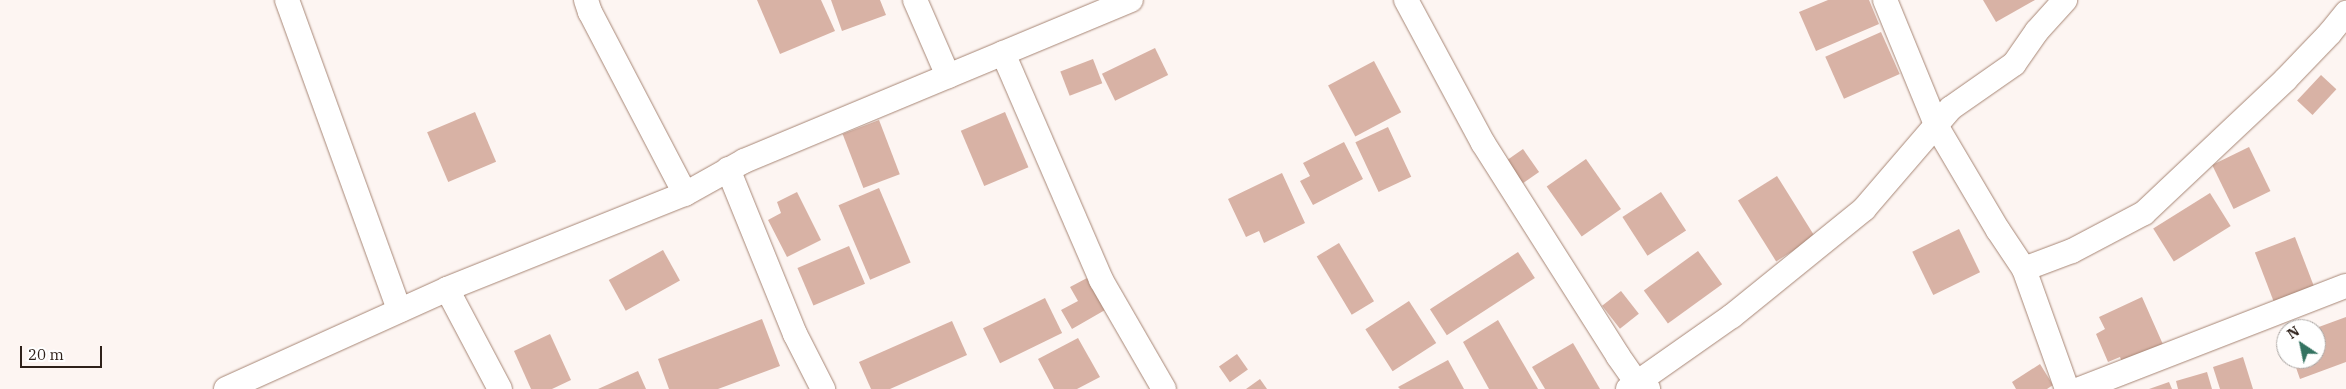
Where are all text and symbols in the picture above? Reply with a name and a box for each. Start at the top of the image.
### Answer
north arrow [2276,319,2326,369]
text: N [2284,322,2303,343]
scale bar [22,336,105,368]
text: 20 m [28,345,64,364]

